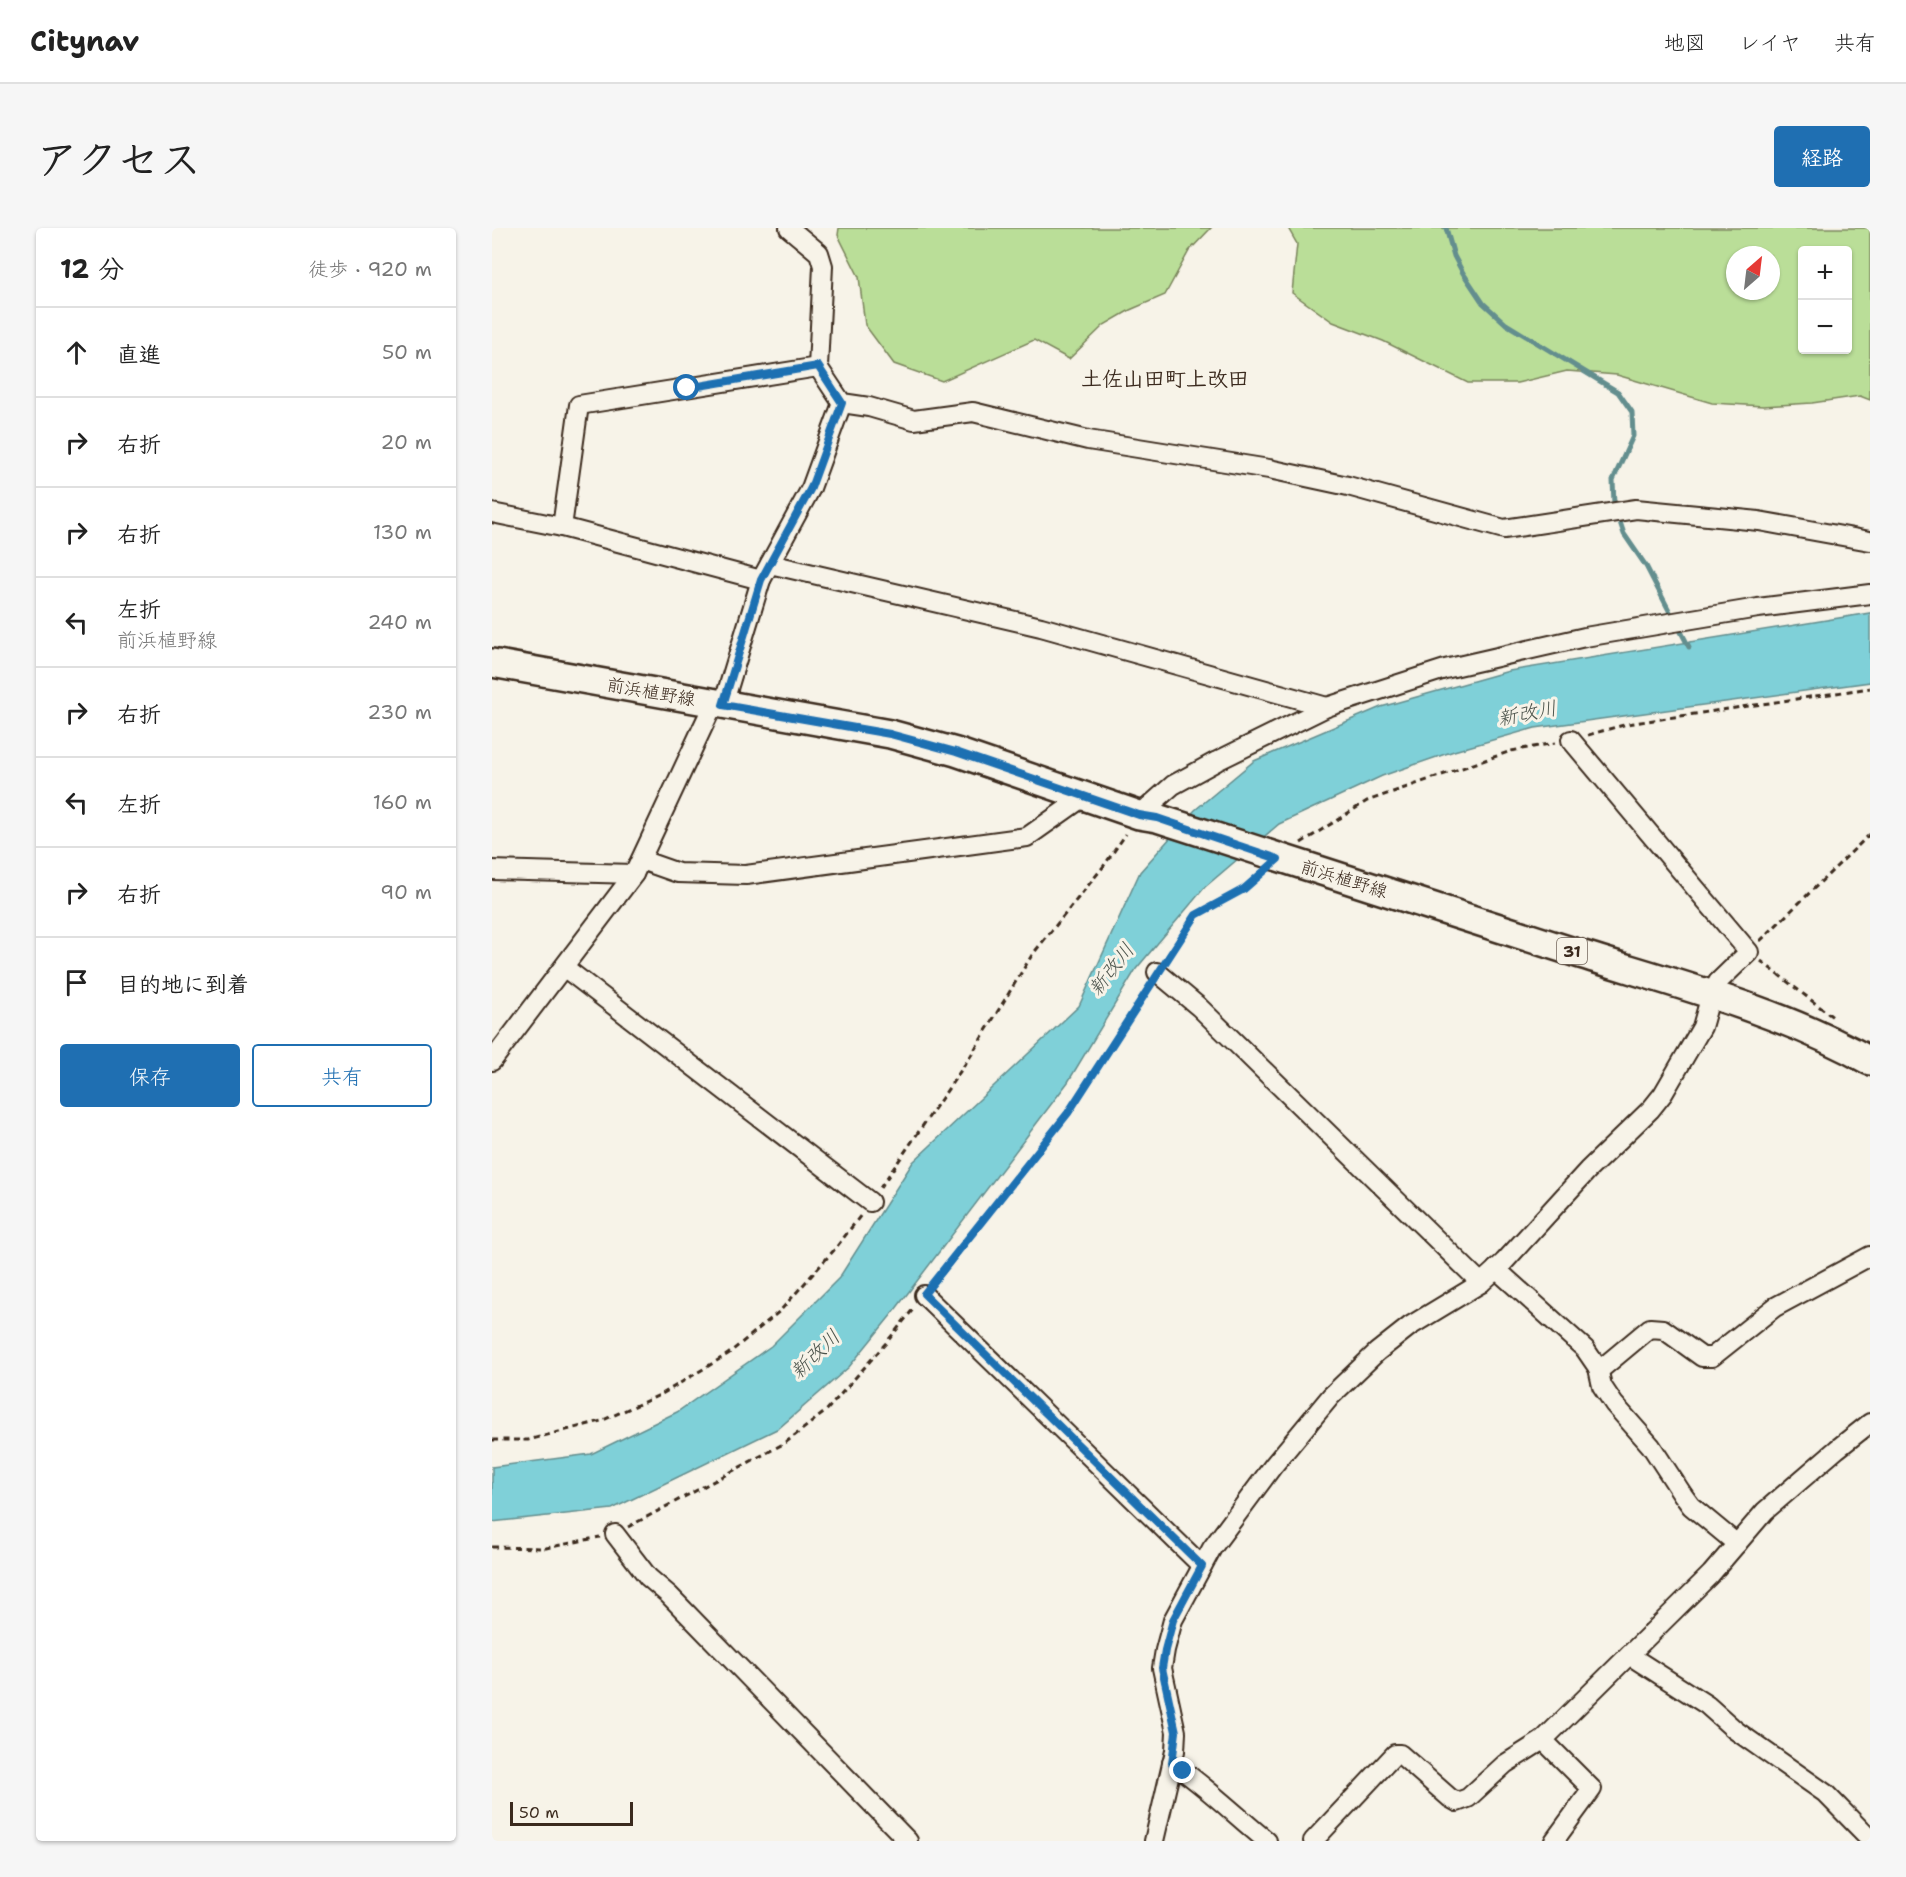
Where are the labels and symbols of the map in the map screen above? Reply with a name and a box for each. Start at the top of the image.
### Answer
north arrow [1726,246,1780,300]
district label: 土佐山田町上改田 [1081,365,1249,393]
route start [673,374,699,400]
street label: 前浜植野線 [605,672,697,712]
water label: 新改川 [1495,695,1559,731]
street label: 前浜植野線 [1297,854,1391,904]
water label: 新改川 [1082,937,1140,1001]
road number: 31 [1557,938,1587,964]
water label: 新改川 [784,1324,846,1384]
route end [1169,1757,1195,1783]
scale bar [510,1799,633,1826]

